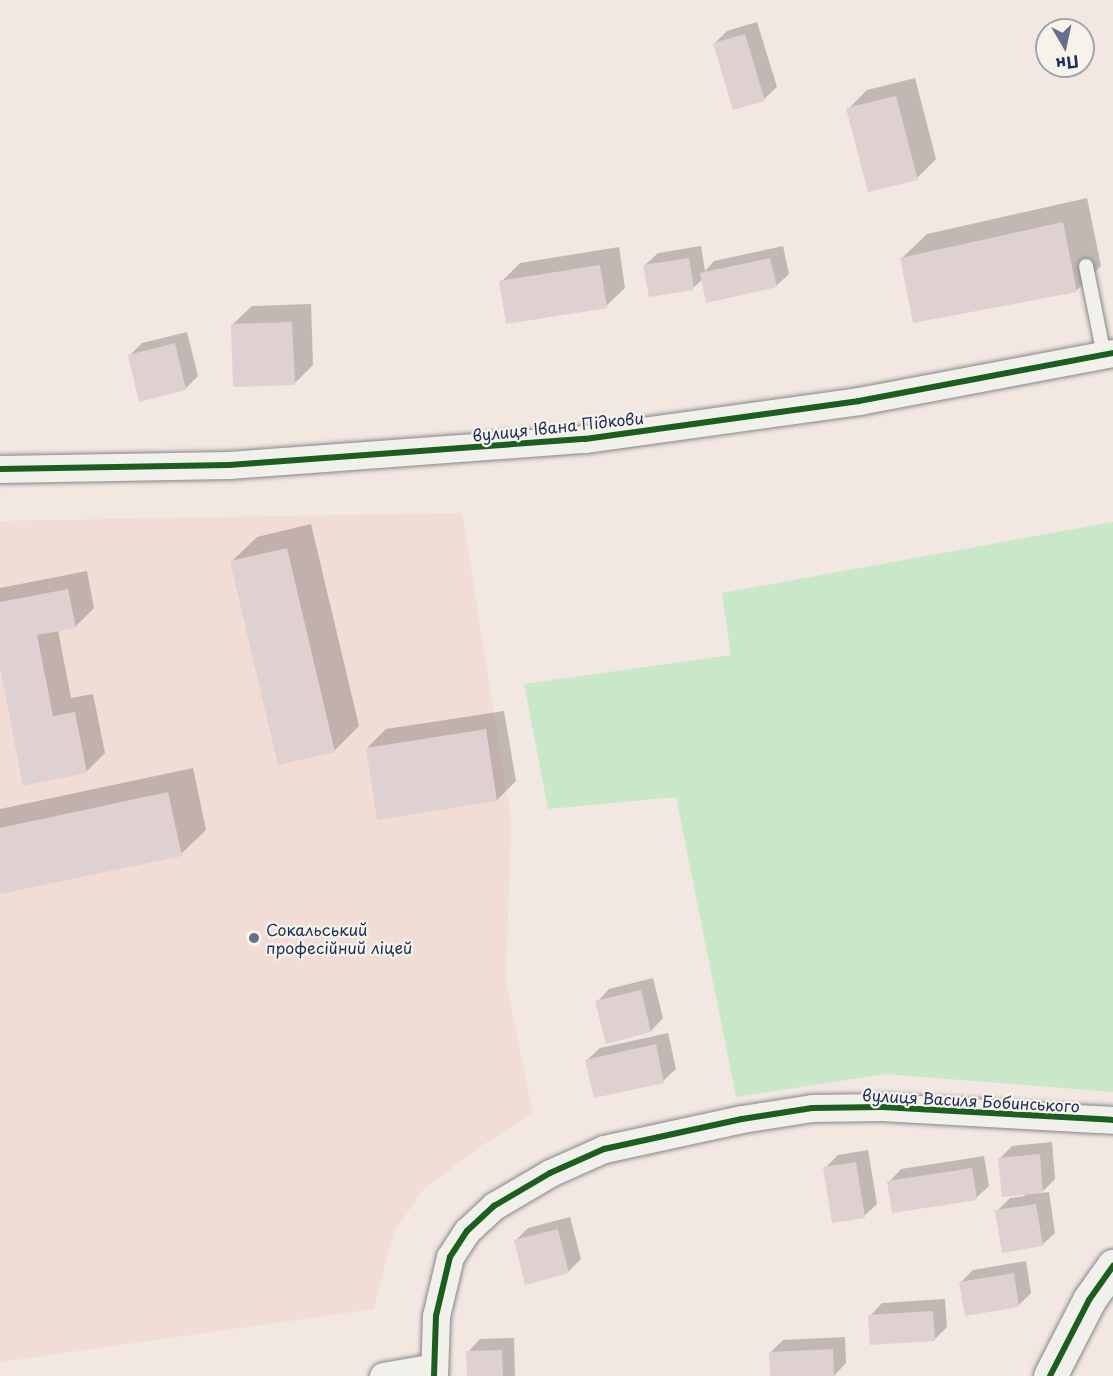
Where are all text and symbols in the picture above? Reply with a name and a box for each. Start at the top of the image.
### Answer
north arrow [1035,18,1095,78]
text: Пн [1054,50,1081,77]
street label: вулиця Івана Підкови [471,407,645,445]
place label: Сокальський професійний ліцей [266,919,413,957]
marker: Сокальський професійний ліцей [247,931,261,945]
street label: вулиця Василя Бобинського [861,1085,1081,1115]

